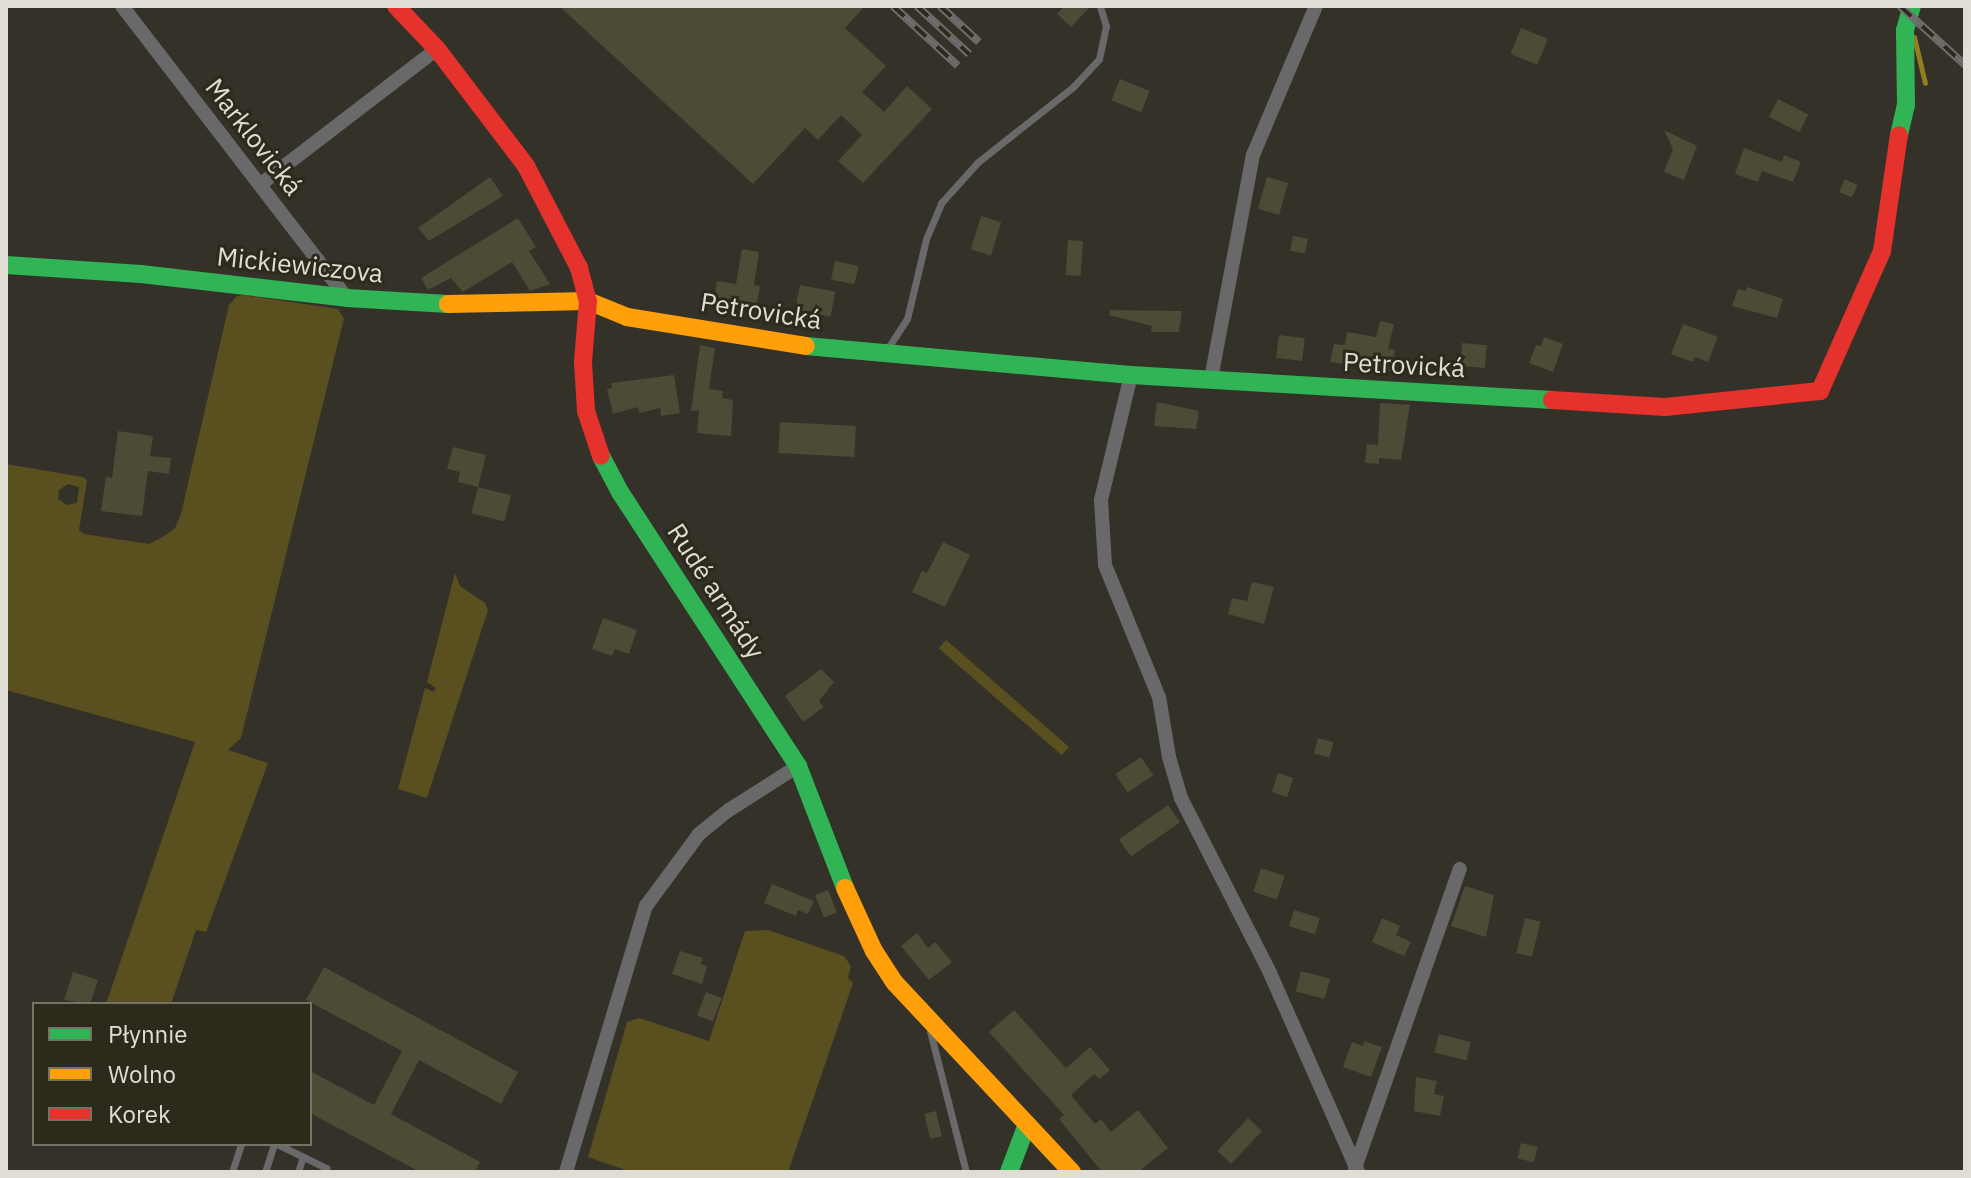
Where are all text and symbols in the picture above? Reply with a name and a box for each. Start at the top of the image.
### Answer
street label: Marklovická [199,72,309,202]
street label: Mickiewiczova [215,241,385,289]
street label: Petrovická [698,286,824,336]
street label: Petrovická [1342,346,1466,384]
street label: Rudé armády [661,518,771,664]
legend [32,1002,312,1146]
text: Płynnie [108,1018,187,1050]
text: Wolno [108,1058,176,1090]
text: Korek [108,1098,171,1130]

